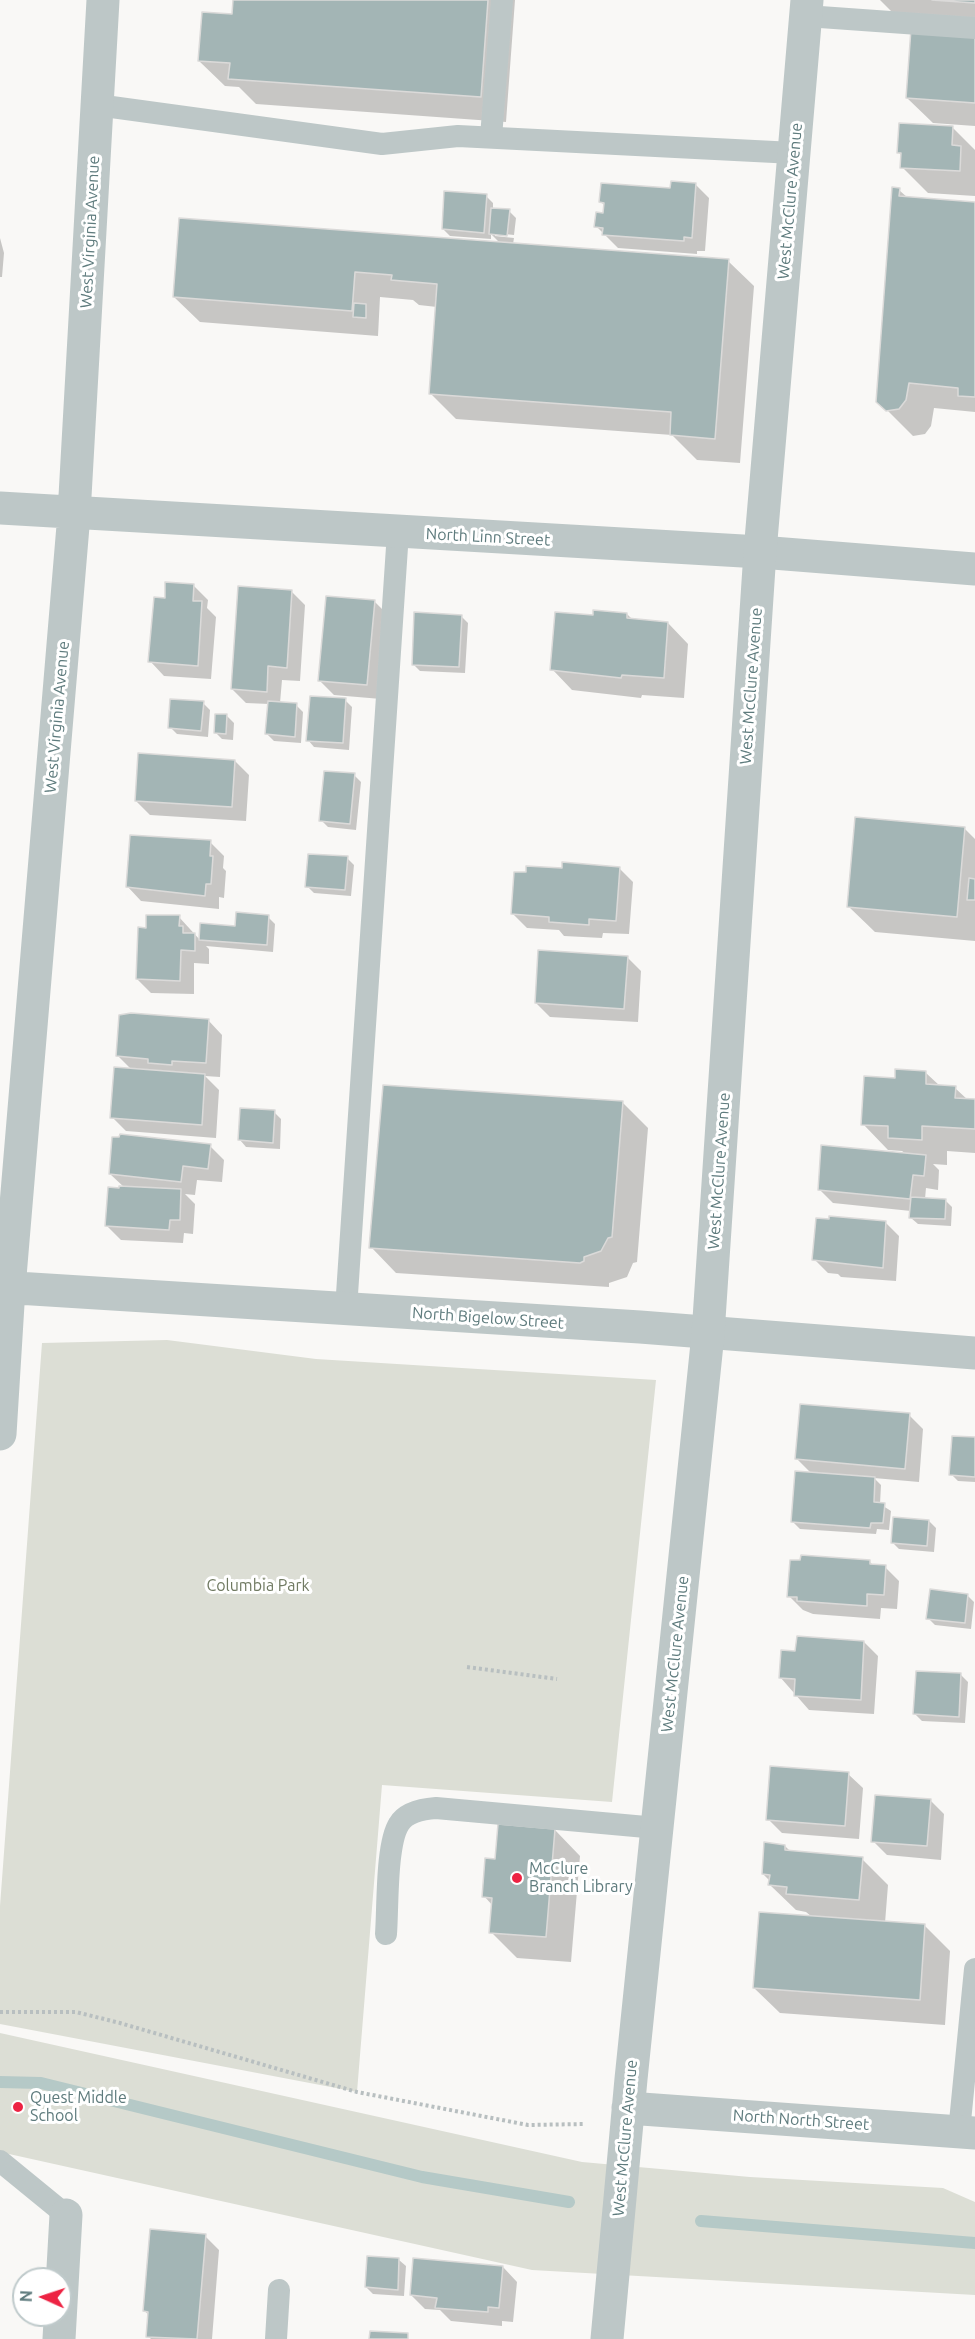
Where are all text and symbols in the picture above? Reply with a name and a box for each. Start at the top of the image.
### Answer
street label: West McClure Avenue [774,122,806,280]
street label: West Virginia Avenue [76,155,104,309]
street label: North Linn Street [425,524,551,550]
street label: West McClure Avenue [736,607,766,765]
street label: West Virginia Avenue [41,640,73,794]
street label: West McClure Avenue [704,1092,734,1250]
street label: North Bigelow Street [411,1303,565,1333]
street label: West McClure Avenue [657,1575,693,1733]
park label: Columbia Park [206,1576,310,1596]
place label: McClure Branch Library [529,1859,633,1897]
marker: McClure Branch Library [510,1871,524,1885]
street label: West McClure Avenue [609,2059,641,2217]
place label: Quest Middle School [30,2088,127,2126]
marker: Quest Middle School [11,2100,25,2114]
street label: North North Street [732,2106,870,2134]
north arrow [12,2267,72,2327]
text: N [17,2290,35,2303]

